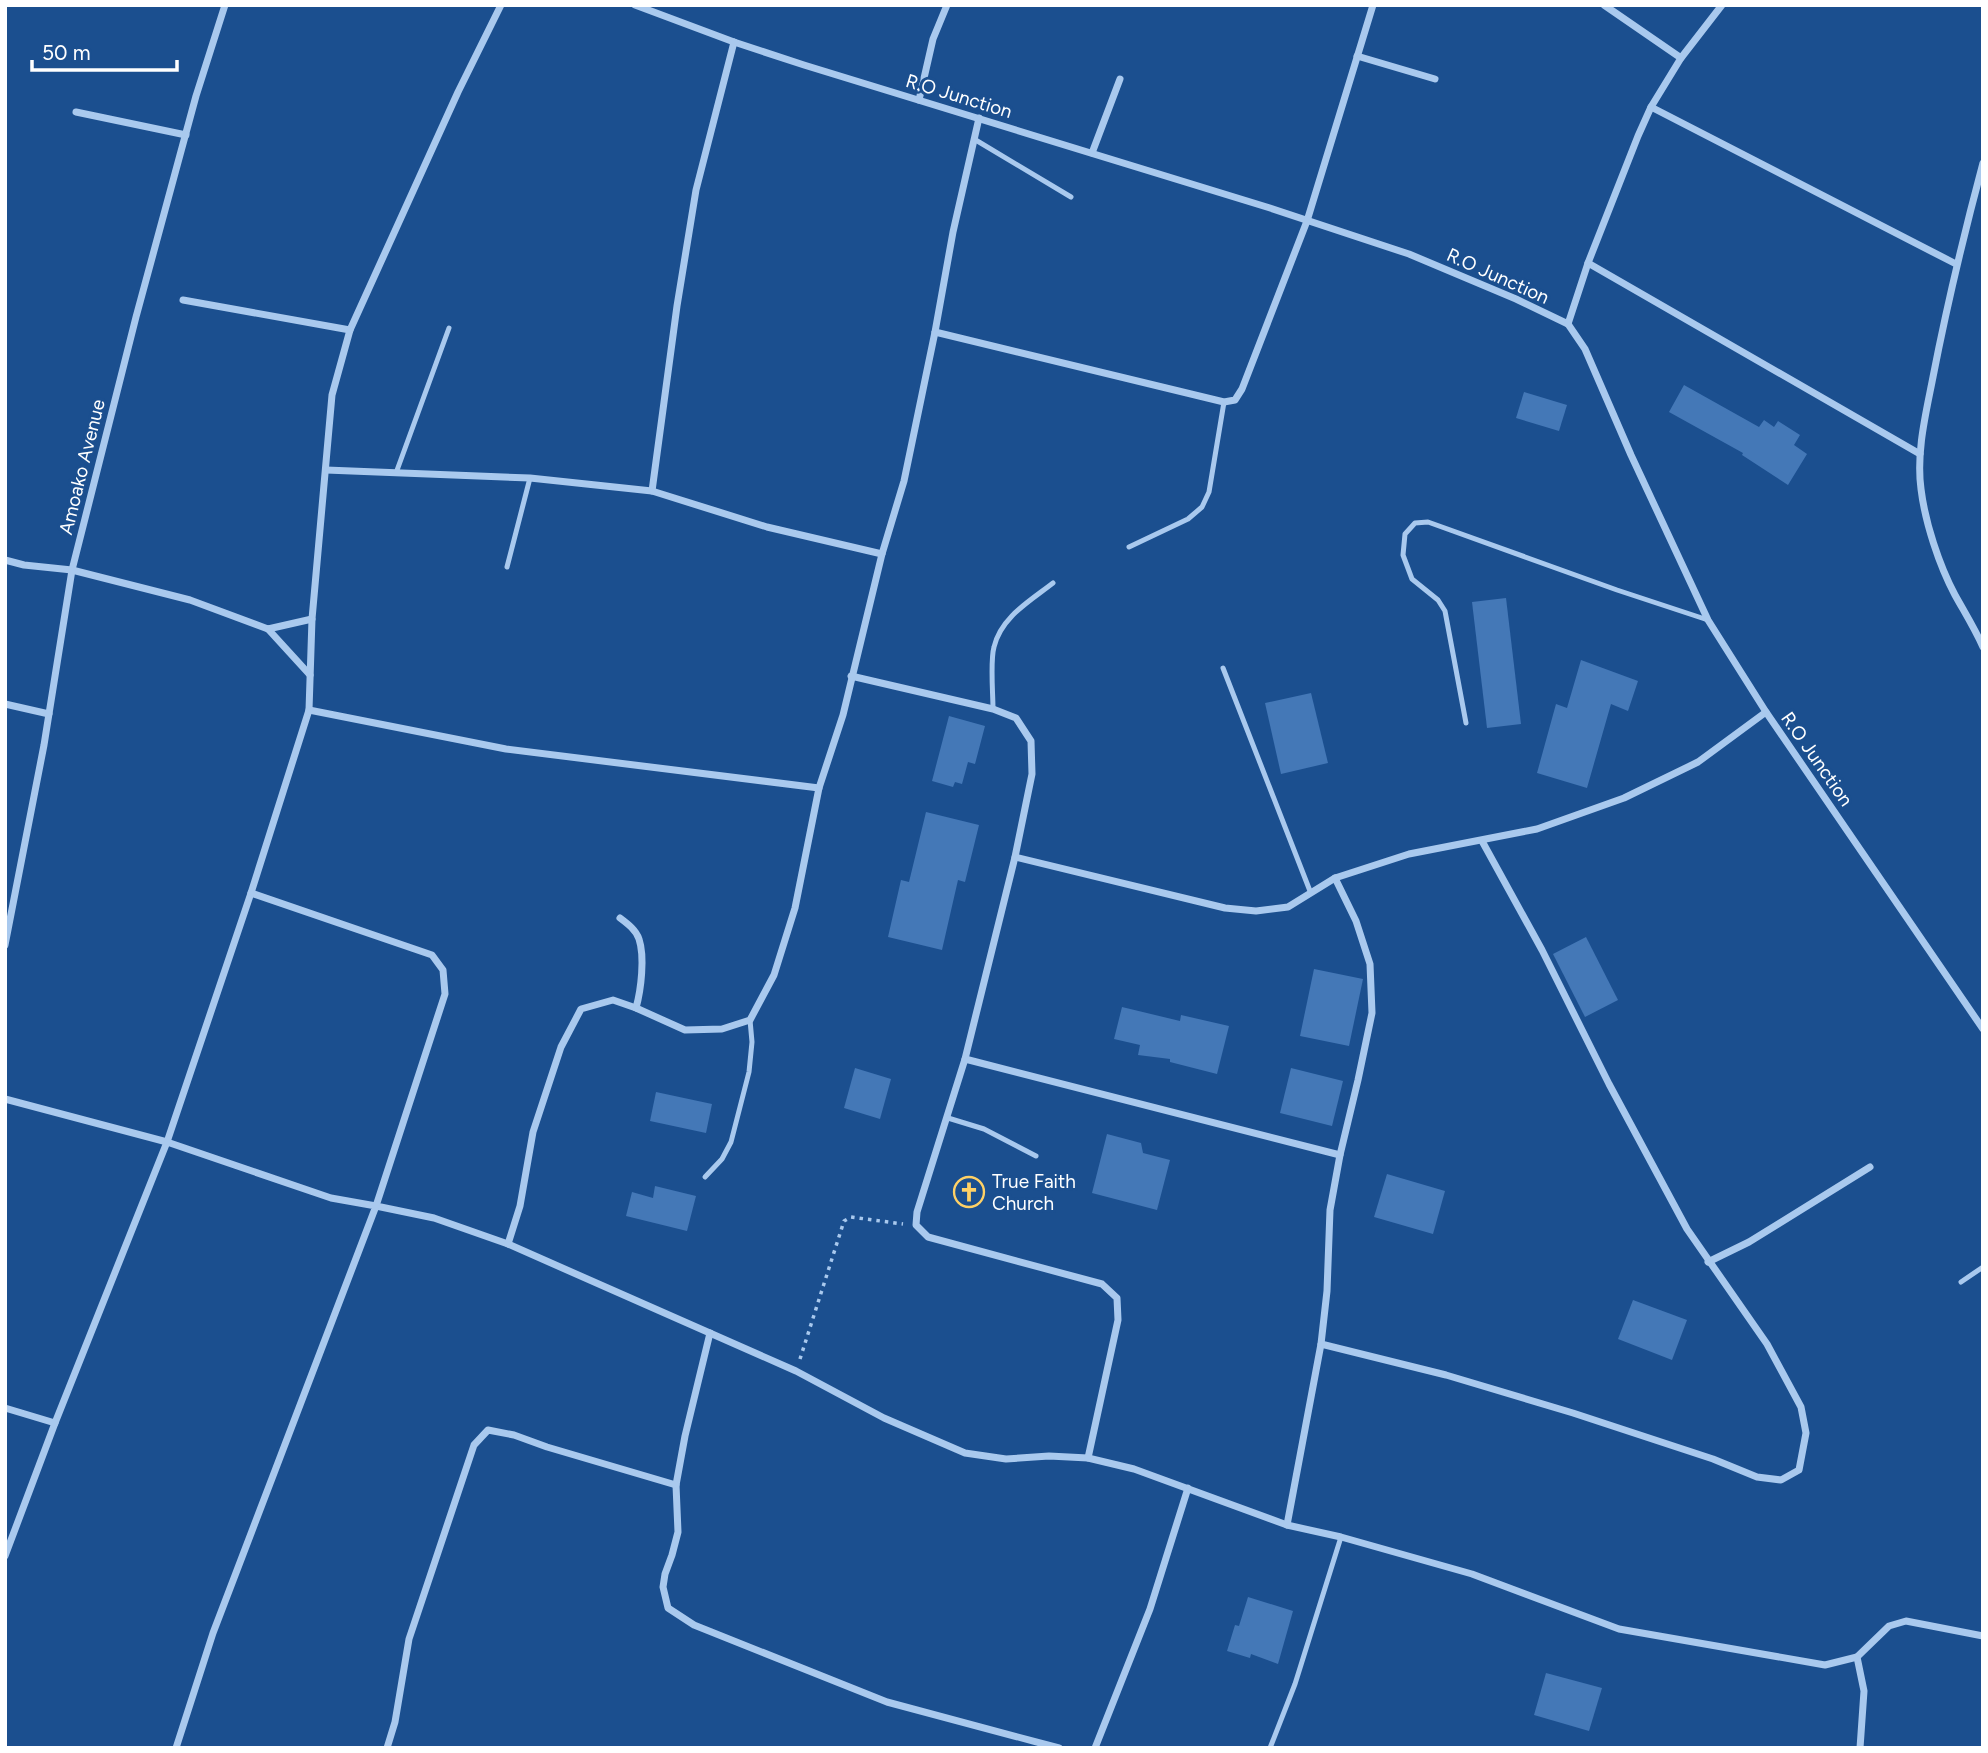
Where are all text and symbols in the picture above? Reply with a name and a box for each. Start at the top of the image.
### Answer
scale bar [32,28,177,72]
text: 50 m [42,40,91,65]
street label: R.O Junction [903,69,1015,123]
street label: R.O Junction [1443,243,1553,309]
street label: Amoako Avenue [54,397,110,537]
street label: R.O Junction [1776,707,1858,811]
place label: True Faith Church [992,1170,1076,1215]
church icon: True Faith Church [952,1175,986,1209]

